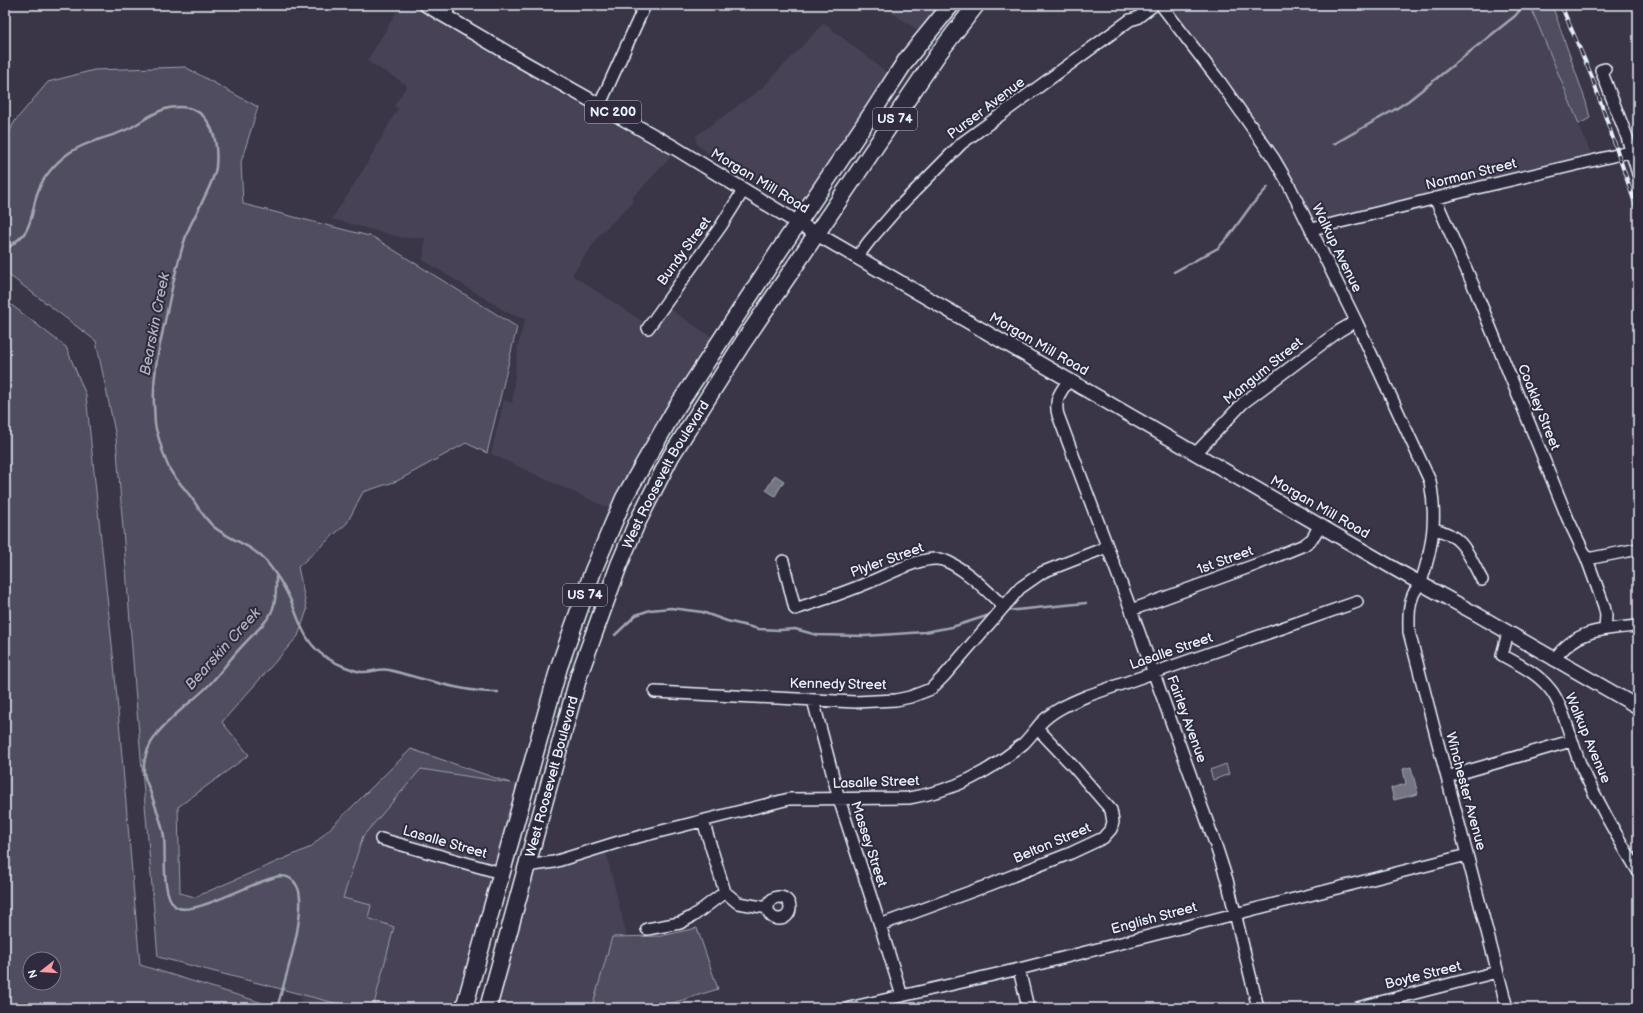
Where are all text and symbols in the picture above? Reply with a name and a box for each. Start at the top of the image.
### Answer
street label: Purser Avenue [944,73,1028,143]
road number: NC 200 [585,101,641,123]
road number: US 74 [873,108,917,130]
street label: Morgan Mill Road [708,145,812,217]
street label: Norman Street [1424,154,1519,193]
street label: Walkup Avenue [1308,201,1366,295]
street label: Bundy Street [653,213,715,289]
water label: Bearskin Creek [136,270,174,377]
street label: Morgan Mill Road [986,309,1092,379]
street label: Mangum Street [1220,333,1307,408]
street label: Coakley Street [1514,362,1564,453]
street label: West Roosevelt Boulevard [618,397,712,551]
street label: Morgan Mill Road [1267,472,1373,542]
street label: Plyler Street [848,539,927,581]
street label: 1st Street [1195,542,1256,578]
road number: US 74 [563,584,607,606]
water label: Bearskin Creek [181,603,265,694]
street label: Lasalle Street [1127,629,1215,673]
street label: Fairley Avenue [1163,673,1211,765]
street label: Kennedy Street [790,675,887,693]
street label: Walkup Avenue [1561,690,1615,786]
street label: West Roosevelt Boulevard [521,694,581,859]
street label: Winchester Avenue [1442,730,1490,852]
street label: Lasalle Street [832,772,920,792]
street label: Massey Street [847,799,891,890]
street label: Belton Street [1011,819,1094,867]
street label: Lasalle Street [401,822,490,862]
street label: English Street [1109,898,1199,938]
north arrow [22,951,62,991]
street label: Boyte Street [1383,957,1463,993]
text: N [25,968,40,980]

